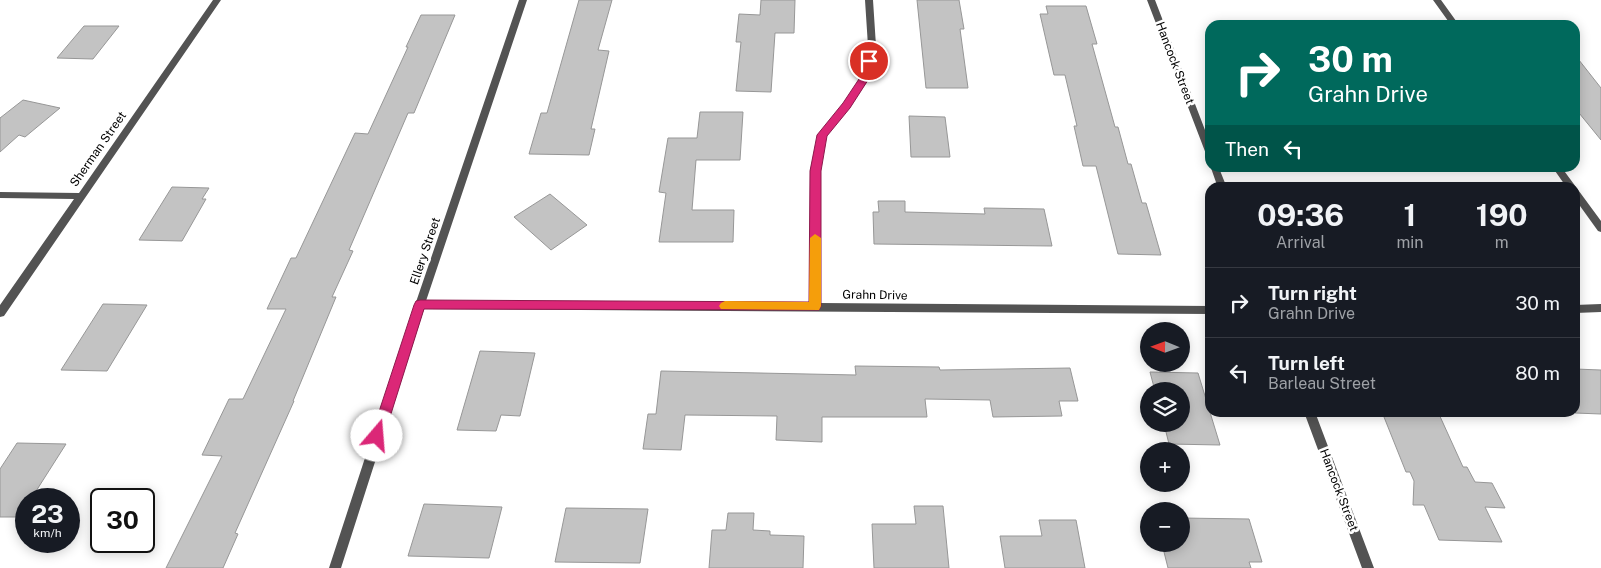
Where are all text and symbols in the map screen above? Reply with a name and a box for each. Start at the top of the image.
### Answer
street label: Hancock Street [1153,20,1197,106]
text: 30 m [1308,39,1393,80]
pin [848,40,890,82]
icon: right [1225,40,1290,105]
icon: arrive [855,47,883,75]
text: Grahn Drive [1308,81,1428,107]
street label: Sherman Street [67,109,129,189]
icon: left [1279,135,1307,163]
text: Then [1225,138,1269,160]
text: 09:36 [1257,197,1344,233]
text: 1 [1404,197,1416,233]
text: 190 [1476,197,1528,233]
street label: Ellery Street [407,215,443,286]
text: Arrival [1276,233,1325,252]
text: min [1396,233,1424,252]
text: m [1495,233,1509,252]
text: Turn right [1268,282,1357,304]
street label: Grahn Drive [842,287,908,303]
icon: right [1225,289,1253,317]
text: 30 m [1515,292,1560,314]
text: Grahn Drive [1268,304,1355,323]
north arrow [1140,322,1190,372]
map controls [1140,322,1190,552]
text: Turn left [1268,352,1345,374]
icon: left [1225,359,1253,387]
text: 80 m [1515,362,1560,384]
text: Barleau Street [1268,374,1376,393]
button: layers [1140,382,1190,432]
position arrow [350,409,402,461]
button: + [1140,442,1190,492]
street label: Hancock Street [1317,447,1361,533]
speed limit sign: 30 [90,488,155,553]
text: 23 [31,499,64,529]
button: − [1140,502,1190,552]
text: km/h [33,526,62,540]

